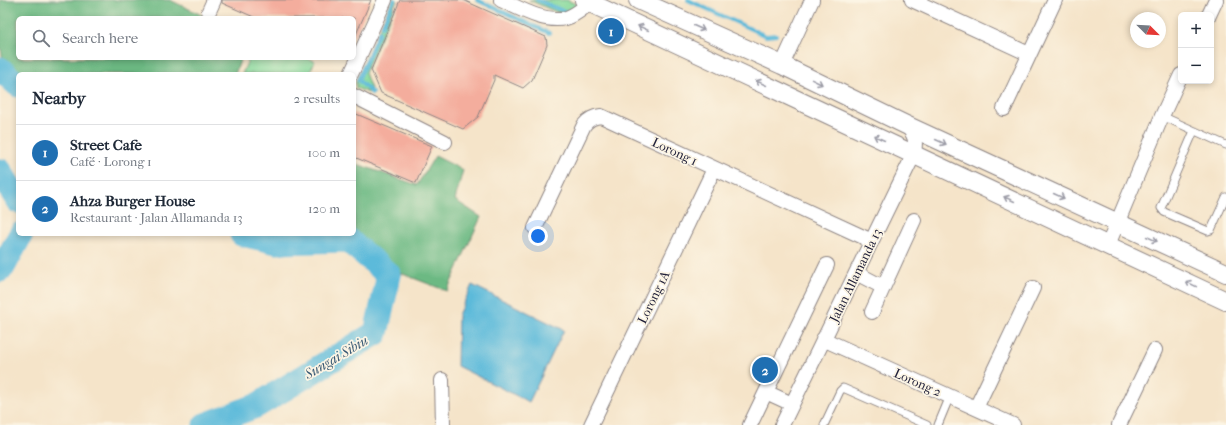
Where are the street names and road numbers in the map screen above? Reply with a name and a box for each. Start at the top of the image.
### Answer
street label: Lorong 1 [650,134,700,168]
street label: Jalan Allamanda 13 [826,226,885,325]
street label: Lorong 1A [634,268,673,326]
street label: Lorong 2 [892,365,944,400]

